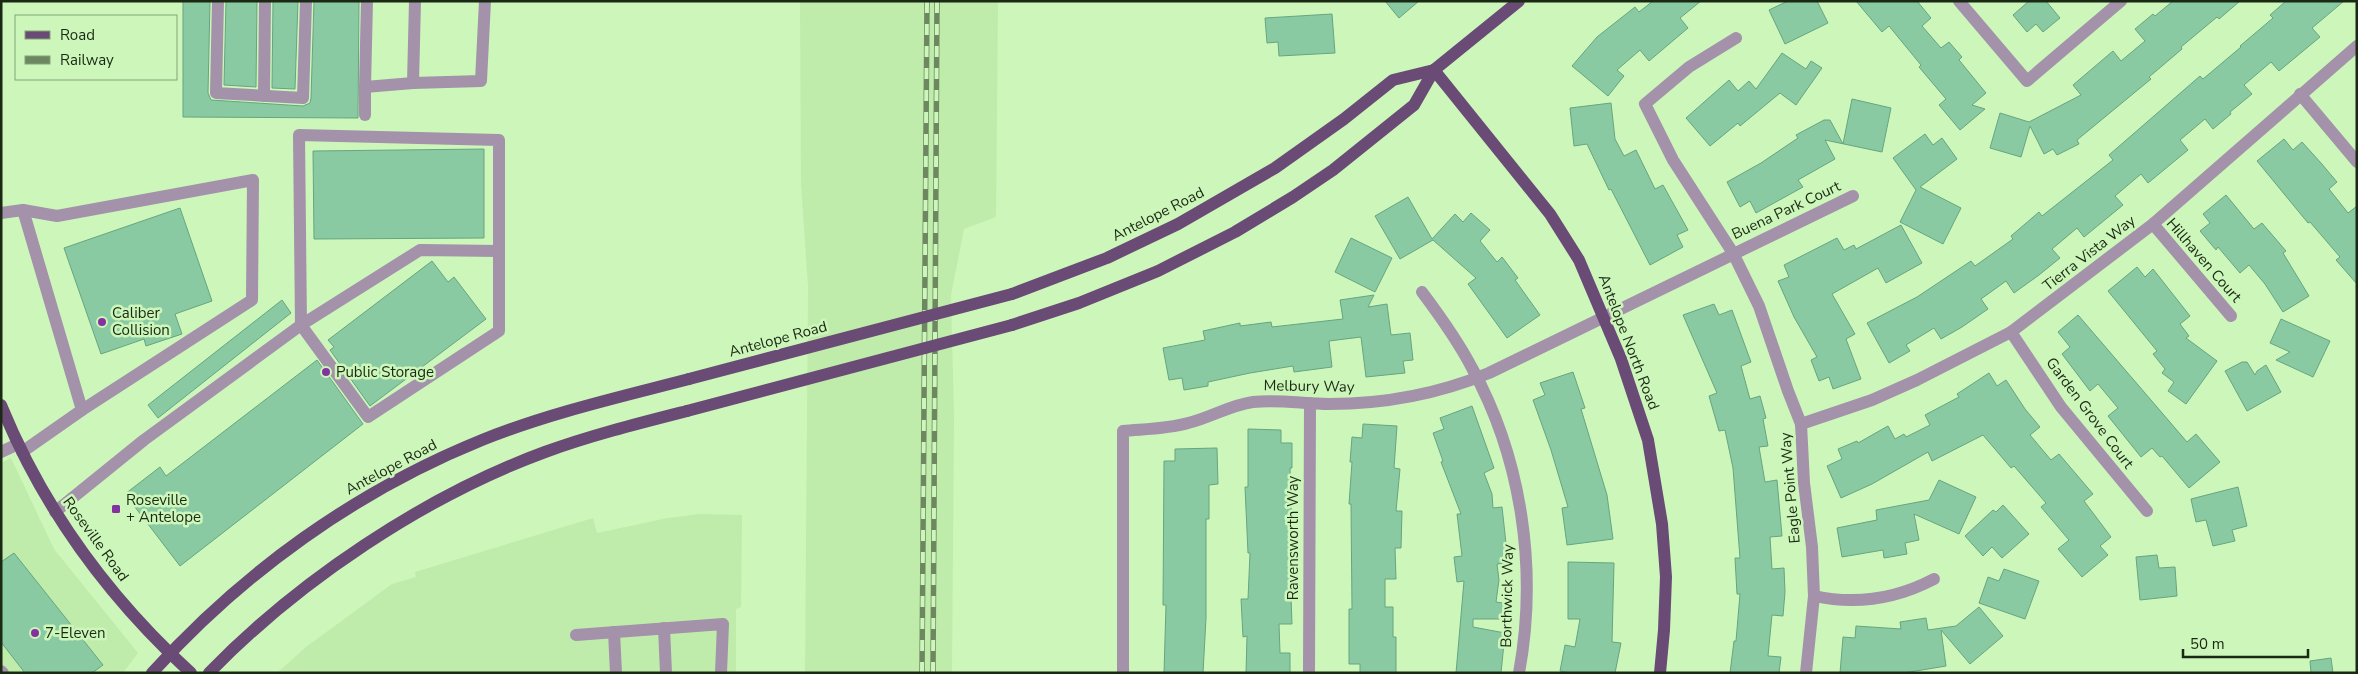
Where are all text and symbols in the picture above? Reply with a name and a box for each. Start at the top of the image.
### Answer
legend [15,15,178,80]
text: Road [60,25,95,45]
text: Railway [60,50,114,70]
street label: Buena Park Court [1728,176,1844,244]
street label: Antelope Road [1109,182,1207,246]
street label: Tierra Vista Way [2039,210,2140,295]
street label: Hillhaven Court [2162,214,2247,307]
street label: Antelope North Road [1594,271,1664,413]
place label: Caliber Collision [112,303,170,340]
marker: Caliber Collision [96,316,108,328]
street label: Antelope Road [727,316,829,362]
street label: Garden Grove Court [2042,353,2139,473]
place label: Public Storage [336,362,434,382]
marker: Public Storage [320,366,332,378]
street label: Melbury Way [1263,375,1355,397]
street label: Eagle Point Way [1775,431,1805,544]
street label: Antelope Road [342,435,440,499]
street label: Ravensworth Way [1283,475,1303,600]
place label: Roseville + Antelope [126,490,201,527]
street label: Roseville Road [59,493,133,585]
marker: Roseville + Antelope [110,503,122,515]
street label: Borthwick Way [1496,544,1518,648]
place label: 7-Eleven [45,623,105,643]
scale bar [2183,626,2308,658]
marker: 7-Eleven [29,627,41,639]
text: 50 m [2190,634,2225,654]

